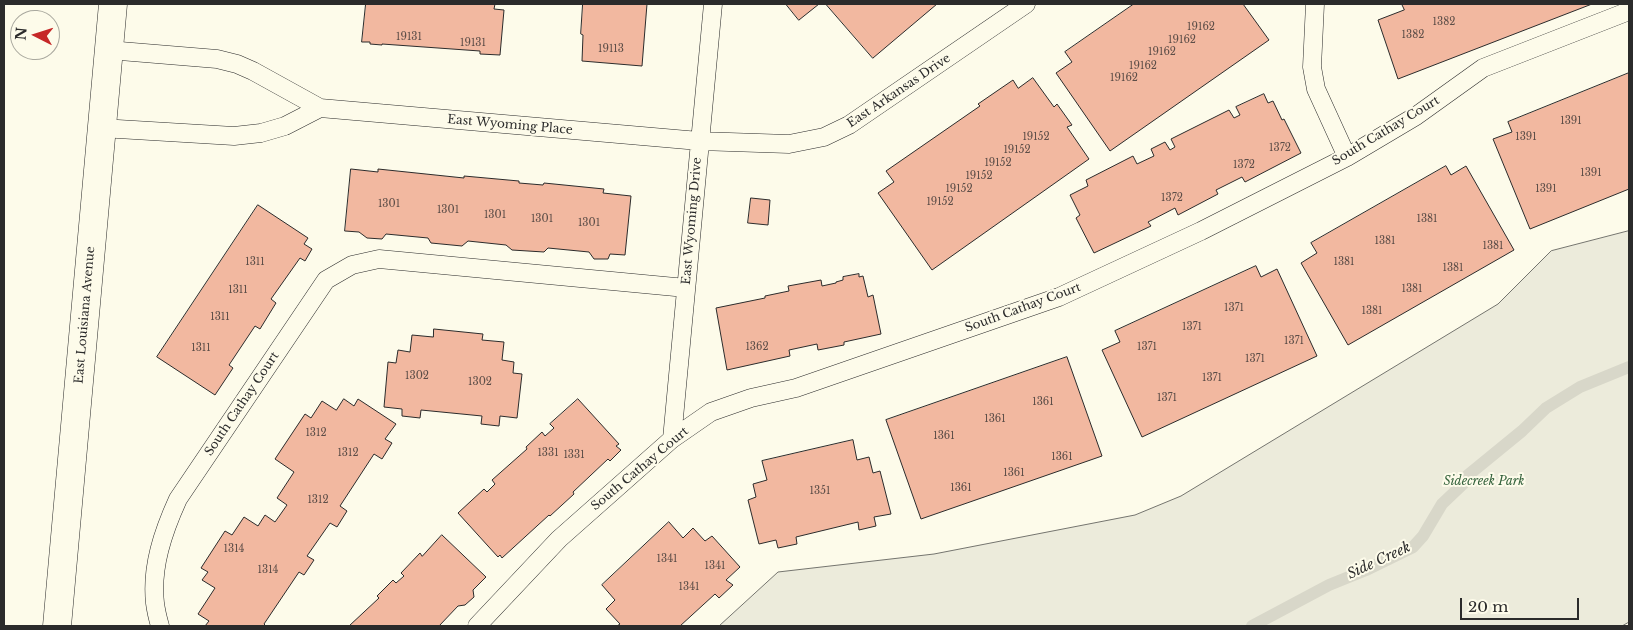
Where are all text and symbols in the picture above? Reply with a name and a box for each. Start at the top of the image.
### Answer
north arrow [10,10,60,60]
house number: 1382 [1433,16,1455,28]
house number: 19162 [1187,21,1215,33]
text: N [12,26,31,41]
house number: 1382 [1402,29,1424,41]
house number: 19131 [396,31,422,43]
house number: 19162 [1168,34,1196,46]
house number: 19131 [460,37,486,49]
house number: 19113 [598,43,624,55]
house number: 19162 [1148,46,1176,58]
street label: East Arkansas Drive [845,51,953,131]
house number: 19162 [1129,60,1157,72]
house number: 19162 [1110,72,1138,84]
street label: South Cathay Court [1330,93,1442,169]
street label: East Wyoming Place [447,112,573,138]
house number: 1391 [1560,115,1582,127]
house number: 19152 [1022,131,1050,143]
house number: 1391 [1515,131,1537,143]
house number: 1372 [1269,142,1291,154]
house number: 19152 [1003,144,1031,156]
street label: East Wyoming Drive [679,157,705,285]
house number: 19152 [984,157,1012,169]
house number: 1372 [1233,159,1255,171]
house number: 1391 [1580,167,1602,179]
house number: 19152 [965,170,993,182]
house number: 19152 [945,183,973,195]
house number: 1391 [1535,183,1557,195]
house number: 1372 [1161,192,1183,204]
house number: 19152 [926,196,954,208]
house number: 1301 [378,198,400,210]
house number: 1301 [437,204,459,216]
house number: 1301 [484,209,506,221]
house number: 1301 [531,213,553,225]
house number: 1381 [1416,213,1438,225]
house number: 1301 [578,217,600,229]
house number: 1381 [1374,235,1396,247]
house number: 1381 [1482,240,1504,252]
street label: East Louisiana Avenue [72,246,98,384]
house number: 1311 [245,256,265,268]
house number: 1381 [1333,256,1355,268]
house number: 1381 [1442,262,1464,274]
street label: South Cathay Court [963,280,1083,336]
house number: 1381 [1401,283,1423,295]
house number: 1311 [228,284,248,296]
house number: 1371 [1224,302,1244,314]
house number: 1381 [1361,305,1383,317]
house number: 1311 [210,311,230,323]
house number: 1371 [1182,321,1202,333]
house number: 1371 [1284,335,1304,347]
house number: 1362 [745,341,769,353]
house number: 1371 [1137,341,1157,353]
house number: 1311 [191,342,211,354]
street label: South Cathay Court [202,349,282,459]
house number: 1371 [1245,353,1265,365]
house number: 1302 [405,370,429,382]
house number: 1371 [1202,372,1222,384]
house number: 1302 [468,376,492,388]
house number: 1371 [1157,392,1177,404]
house number: 1361 [1032,396,1054,408]
house number: 1361 [984,413,1006,425]
street label: South Cathay Court [589,424,691,514]
house number: 1312 [305,427,327,439]
house number: 1361 [933,430,955,442]
house number: 1312 [337,447,359,459]
house number: 1331 [537,447,559,459]
house number: 1331 [563,449,585,461]
house number: 1361 [1051,451,1073,463]
house number: 1361 [1003,467,1025,479]
park label: Sidecreek Park [1444,475,1524,489]
house number: 1361 [950,482,972,494]
house number: 1351 [810,485,830,497]
house number: 1312 [307,494,329,506]
water label: Side Creek [1345,539,1413,583]
house number: 1314 [224,543,244,555]
house number: 1341 [657,553,677,565]
house number: 1341 [705,560,725,572]
house number: 1314 [258,564,278,576]
house number: 1341 [679,581,699,593]
scale bar [1463,588,1582,620]
text: 20 m [1468,597,1508,616]

